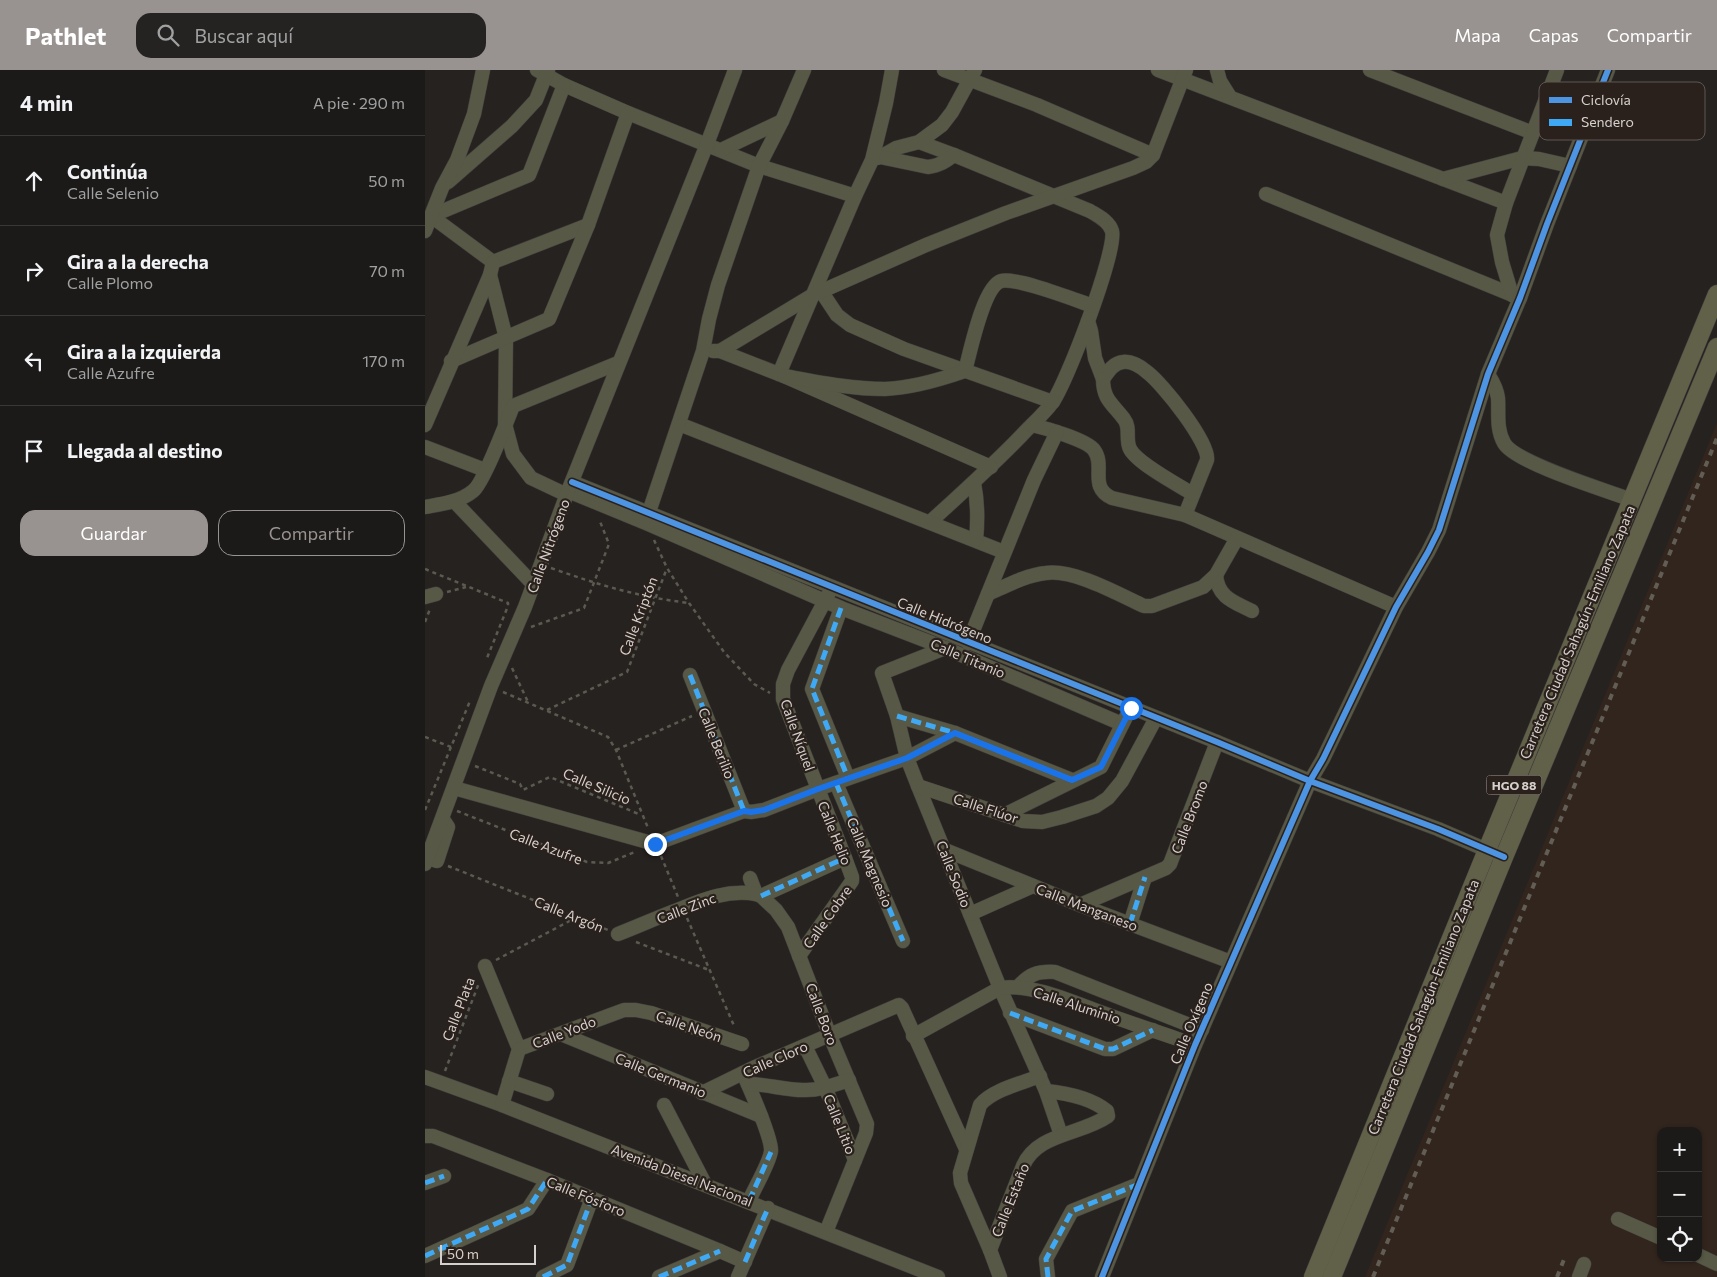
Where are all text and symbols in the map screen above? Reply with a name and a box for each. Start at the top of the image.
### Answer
search box [136,13,486,58]
text: Pathlet [25,21,106,50]
icon: search [154,21,182,49]
text: Buscar aquí [194,24,293,47]
text: Mapa [1454,24,1501,46]
text: Capas [1529,24,1579,46]
text: Compartir [1607,24,1692,46]
legend [1539,82,1705,140]
text: 4 min [20,90,73,115]
text: Ciclovía [1581,91,1631,108]
text: A pie · 290 m [313,93,405,112]
text: Sendero [1581,113,1634,130]
text: Continúa [67,160,148,183]
icon: ahead [20,167,48,195]
text: 50 m [368,171,405,190]
text: Calle Selenio [67,183,159,202]
text: Gira a la derecha [67,250,209,273]
icon: right [20,257,48,285]
text: 70 m [369,261,405,280]
text: Calle Plomo [67,273,153,292]
text: Gira a la izquierda [67,340,221,363]
icon: left [20,347,48,375]
text: 170 m [362,351,405,370]
text: Calle Azufre [67,363,155,382]
icon: arrive [20,437,48,465]
text: Llegada al destino [67,439,223,462]
street label: Calle Nitrógeno [523,497,573,595]
street label: Carretera Ciudad Sahagún-Emiliano Zapata [1516,503,1638,761]
button: Guardar [20,510,208,556]
button: Compartir [218,510,405,556]
street label: Calle Kriptón [615,574,661,658]
street label: Calle Hidrógeno [895,593,995,647]
street label: Calle Titanio [928,635,1008,681]
street label: Calle Níquel [777,697,819,773]
route start [1120,697,1143,720]
street label: Calle Berilio [695,705,739,781]
street label: Calle Silicio [561,764,633,808]
road number: HGO 88 [1487,776,1541,794]
street label: Calle Bromo [1167,778,1211,856]
street label: Calle Flúor [951,789,1021,827]
street label: Calle Helio [814,799,856,867]
street label: Calle Magnesio [843,814,897,910]
street label: Calle Azufre [507,824,585,868]
route end [644,833,667,856]
street label: Calle Sodio [933,838,975,910]
street label: Carretera Ciudad Sahagún-Emiliano Zapata [1364,877,1482,1137]
street label: Calle Manganeso [1034,880,1140,934]
street label: Calle Cobre [799,882,855,952]
street label: Calle Zinc [654,889,718,927]
street label: Calle Argón [532,892,606,936]
street label: Calle Plata [438,975,478,1043]
street label: Calle Oxígeno [1166,979,1216,1067]
street label: Calle Boro [802,981,842,1047]
street label: Calle Aluminio [1031,983,1123,1027]
street label: Calle Neón [654,1007,724,1045]
street label: Calle Yodo [530,1012,598,1052]
street label: Calle Cloro [740,1037,810,1081]
street label: Calle Germanio [613,1049,709,1101]
street label: Calle Litio [820,1091,860,1157]
map controls [1657,1127,1702,1262]
button: + [1657,1127,1702,1172]
street label: Avenida Diesel Nacional [609,1140,755,1210]
street label: Calle Estaño [987,1161,1033,1239]
street label: Calle Fósforo [544,1172,628,1220]
button: − [1657,1172,1702,1217]
button: locate [1657,1217,1702,1262]
scale bar [440,1242,536,1265]
text: 50 m [447,1245,479,1262]

